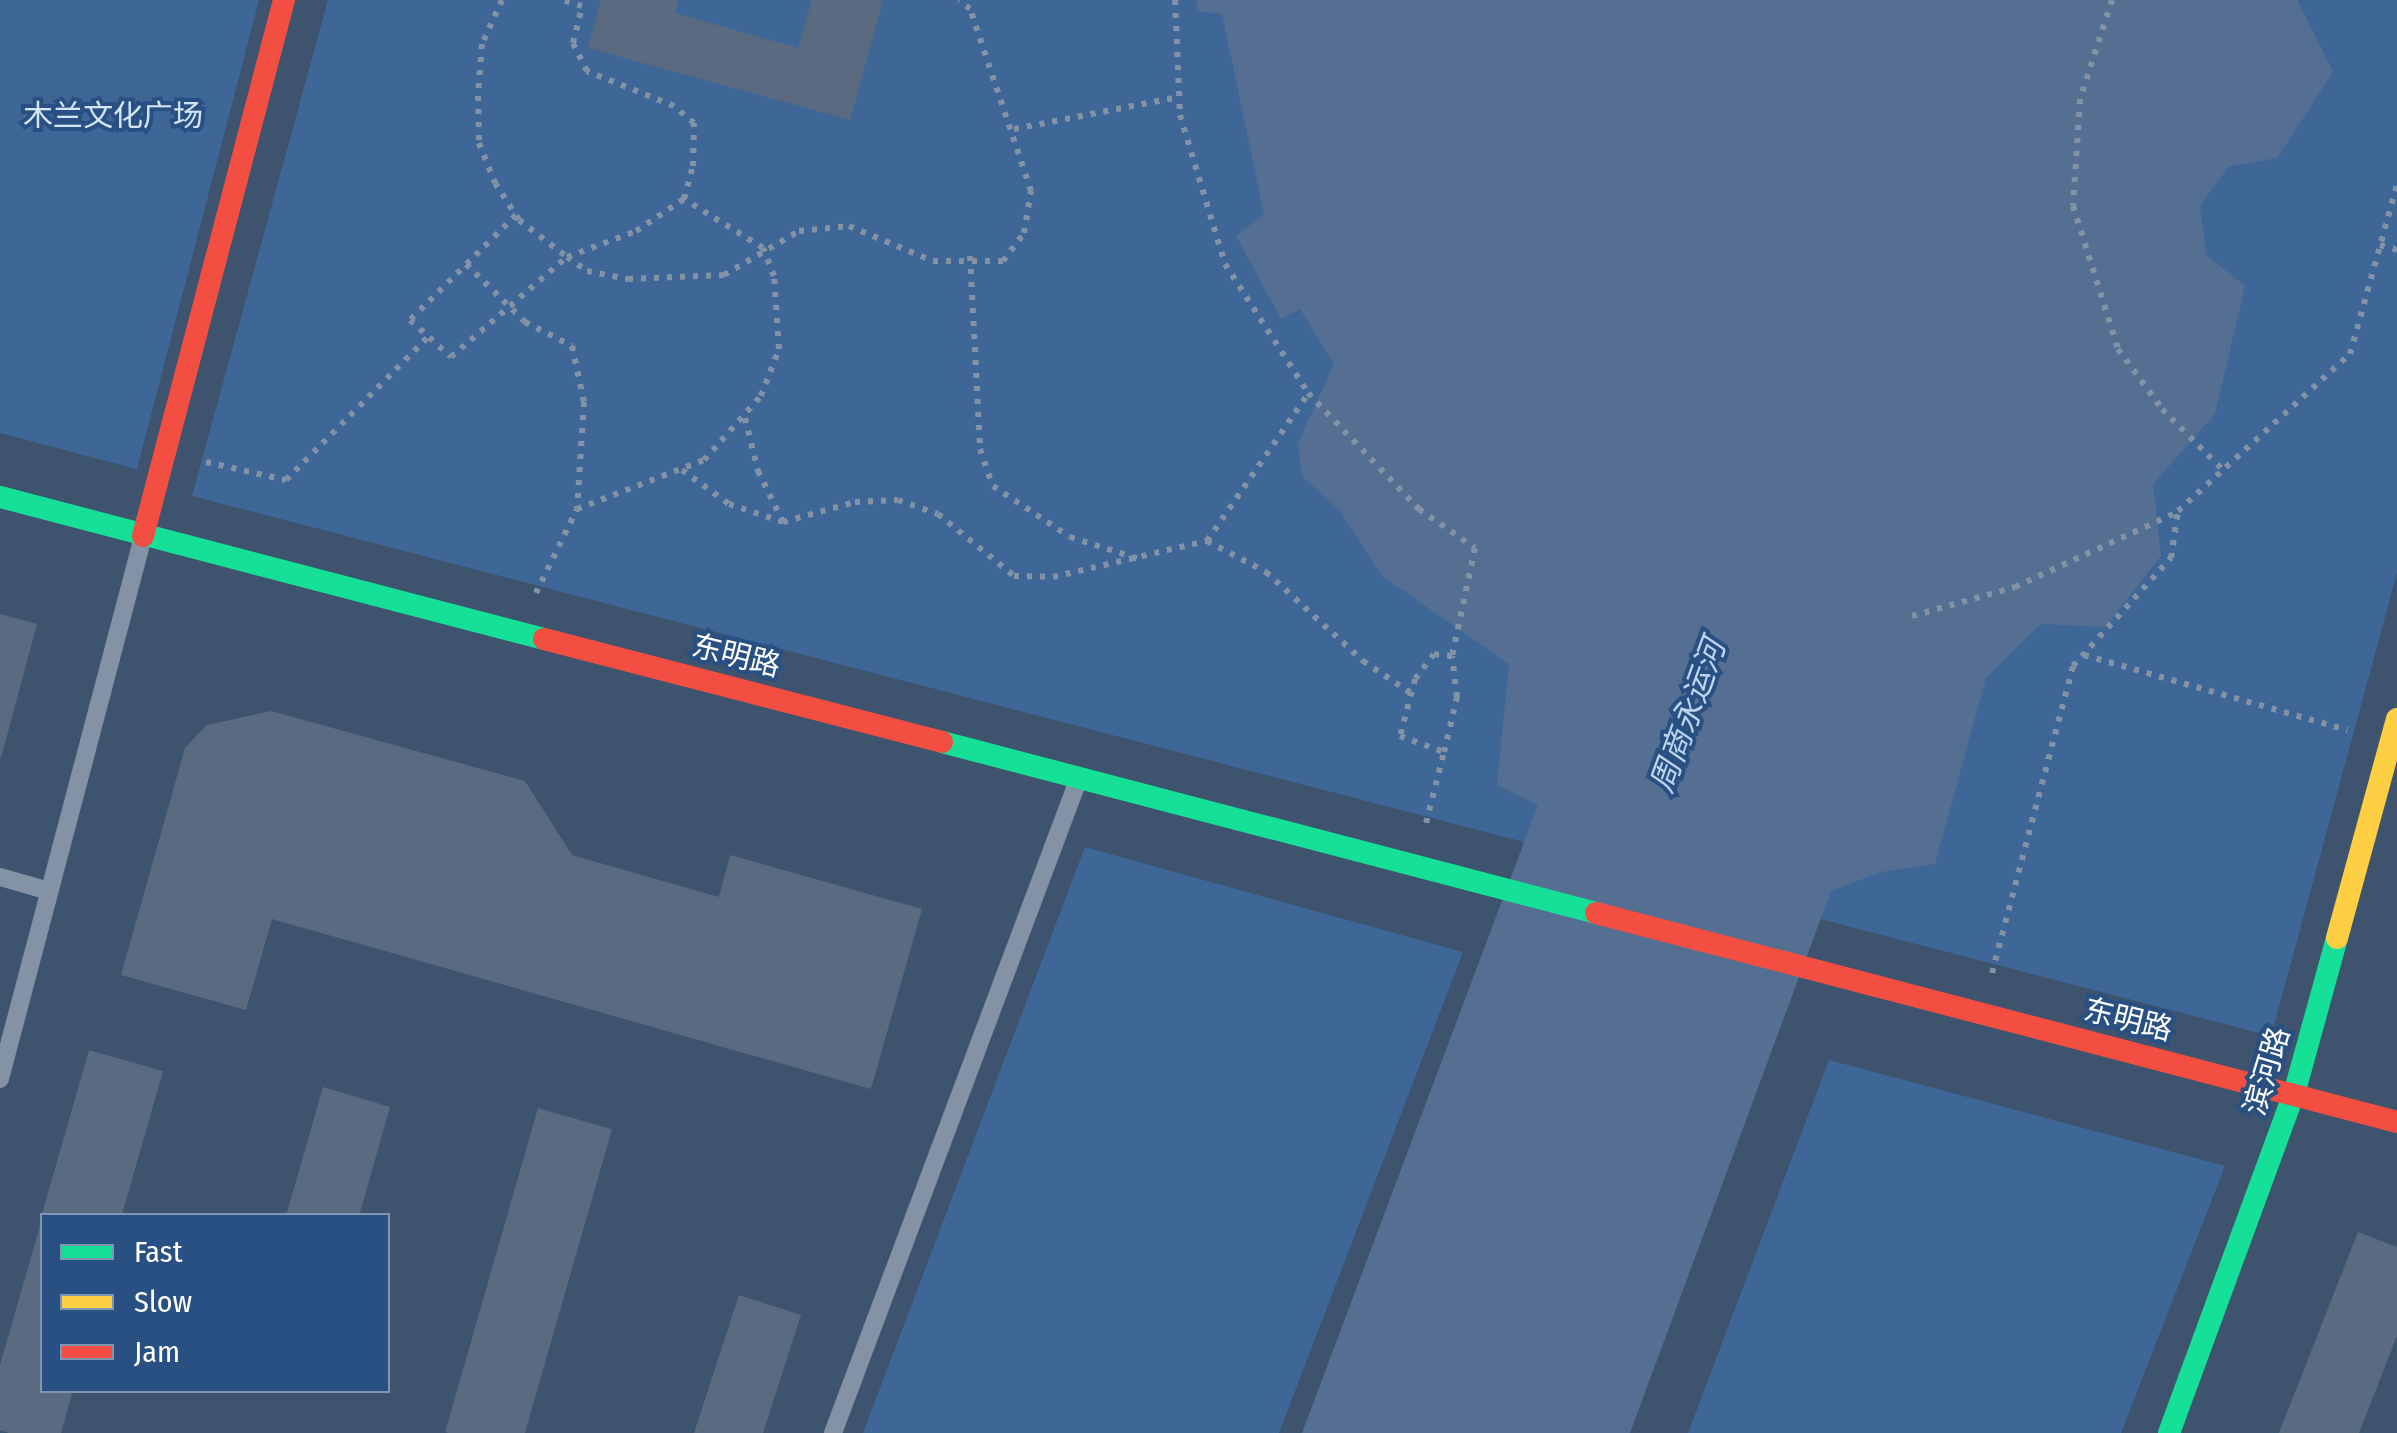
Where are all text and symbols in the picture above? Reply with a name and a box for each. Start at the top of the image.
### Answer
park label: 木兰文化广场 [23,98,203,134]
street label: 东明路 [688,628,784,684]
water label: 周商永运河 [1643,634,1733,798]
street label: 东明路 [2080,992,2176,1048]
street label: 滨河路 [2237,1023,2297,1119]
legend [40,1213,390,1393]
text: Fast [134,1234,182,1270]
text: Slow [134,1284,192,1320]
text: Jam [134,1334,180,1370]

